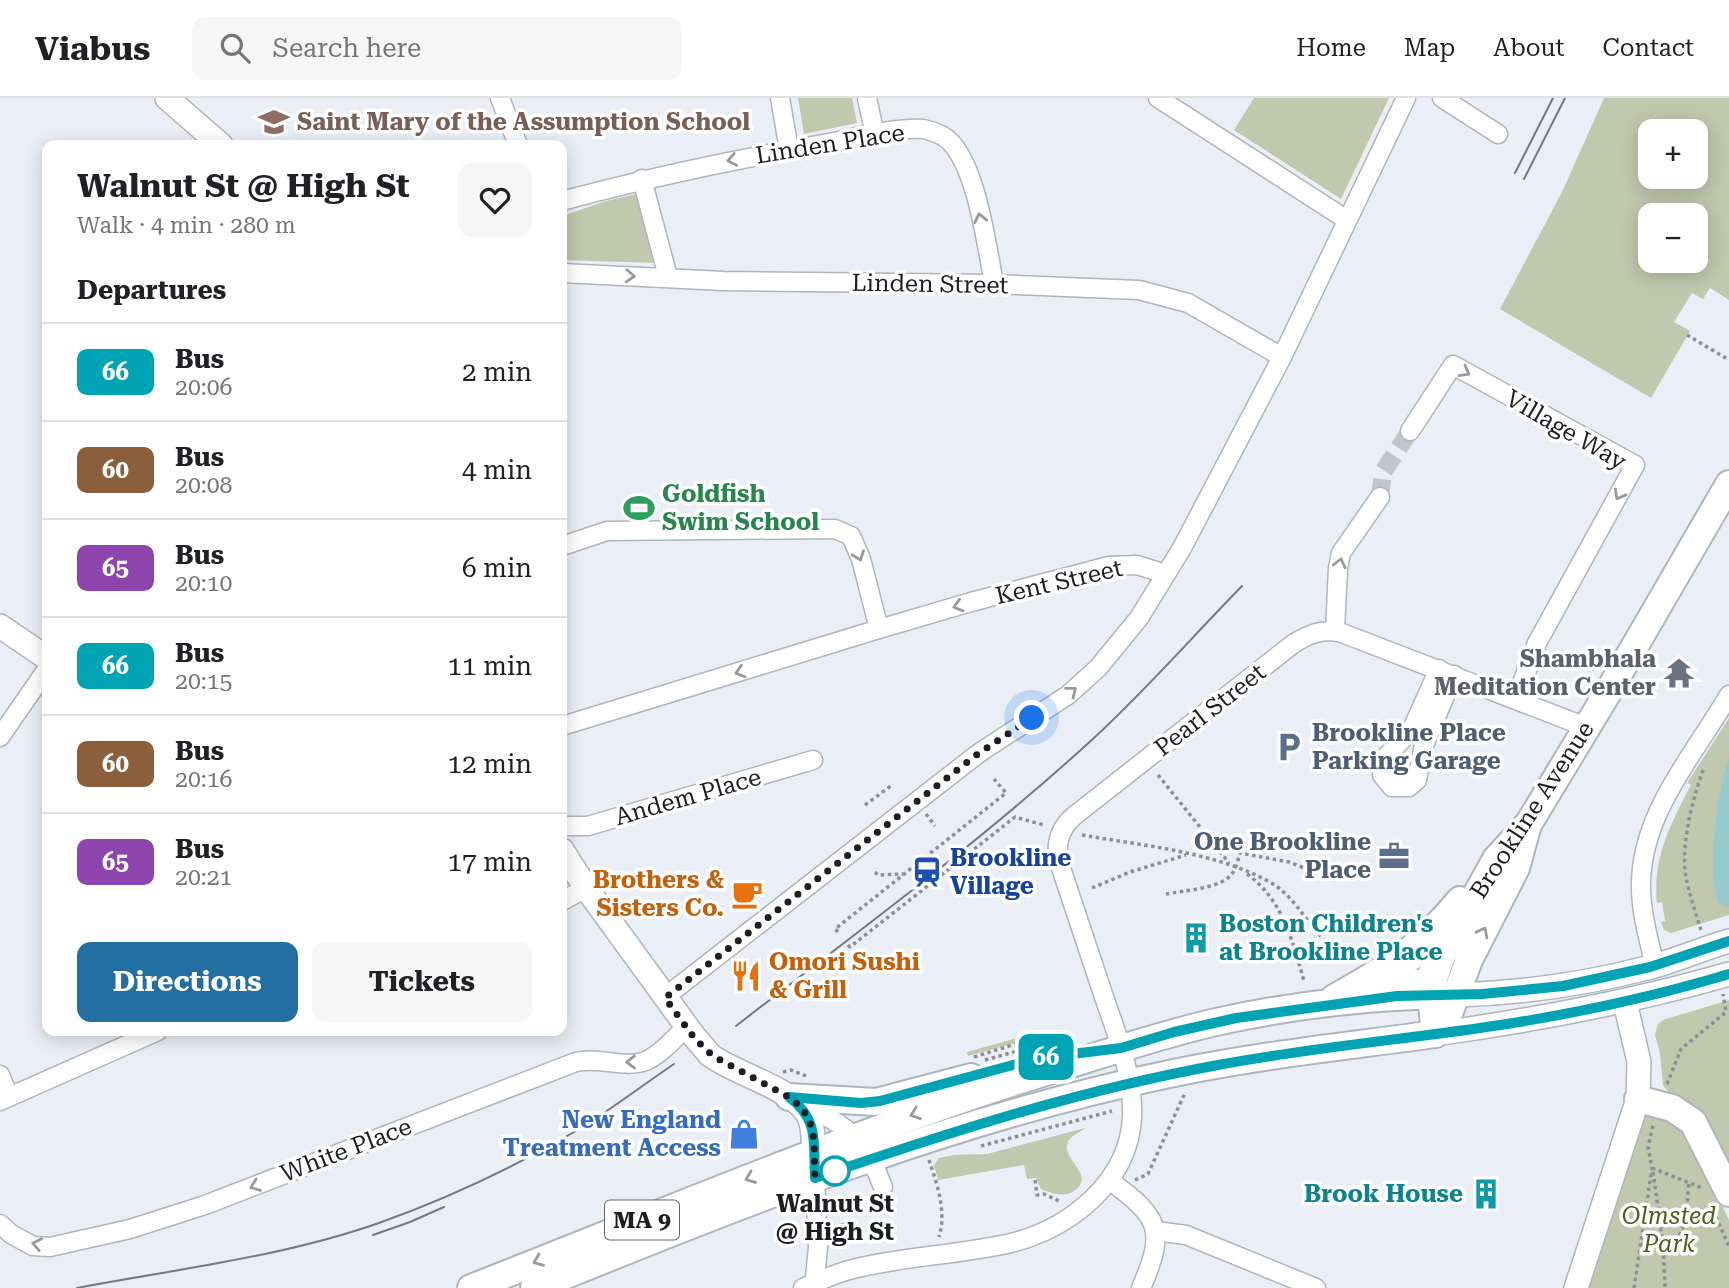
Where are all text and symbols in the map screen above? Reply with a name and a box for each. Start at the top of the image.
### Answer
search box [192,17,682,80]
text: Viabus [35,29,150,68]
icon: search [216,29,254,67]
text: Search here [272,33,421,63]
text: Home [1296,34,1366,62]
text: Map [1404,34,1455,62]
text: About [1493,34,1564,62]
text: Contact [1602,34,1694,62]
school or university icon: Saint Mary of the Assumption School [257,105,291,139]
place label: Saint Mary of the Assumption School [297,108,750,136]
street label: Linden Place [754,118,906,170]
map controls [1638,119,1708,273]
button: + [1638,119,1708,189]
one-way arrow [726,152,738,167]
button: heart [458,163,532,237]
text: Walnut St @ High St [77,166,410,205]
button: − [1638,203,1708,273]
text: Walk · 4 min · 280 m [77,212,296,239]
one-way arrow [974,212,989,224]
one-way arrow [625,268,636,283]
street label: Linden Street [851,269,1009,299]
text: Departures [77,275,226,305]
text: Bus [175,344,224,374]
text: 2 min [462,357,532,387]
text: 66 [102,358,129,386]
one-way arrow [1458,364,1471,377]
text: 20:06 [175,374,232,401]
street label: Village Way [1501,384,1632,476]
text: Bus [175,442,224,472]
text: 4 min [462,455,532,485]
text: 60 [102,456,129,484]
text: 20:08 [175,472,232,499]
place label: Goldfish Swim School [662,480,819,536]
one-way arrow [1614,488,1627,500]
sports icon: Goldfish Swim School [622,491,656,525]
text: Bus [175,540,224,570]
one-way arrow [851,549,865,561]
text: 6 min [462,553,532,583]
text: 65 [102,554,129,582]
street label: Kent Street [993,554,1125,610]
one-way arrow [1332,557,1346,569]
text: 20:10 [175,570,232,597]
one-way arrow [952,597,964,612]
text: Bus [175,638,224,668]
place label: Shambhala Meditation Center [1434,645,1656,701]
text: 11 min [448,651,532,681]
text: 66 [102,652,129,680]
temple icon: Shambhala Meditation Center [1662,656,1696,690]
street label: Pearl Street [1149,658,1271,762]
one-way arrow [734,663,746,678]
text: 20:15 [175,668,232,695]
one-way arrow [1064,687,1076,700]
your location [1014,700,1049,735]
street label: Brookline Avenue [1464,716,1600,904]
place label: Brookline Place Parking Garage [1312,719,1506,775]
parking icon: Brookline Place Parking Garage [1272,730,1306,764]
text: Bus [175,736,224,766]
text: 12 min [448,749,532,779]
text: 60 [102,750,129,778]
street label: Andem Place [612,763,764,831]
text: 20:16 [175,766,232,793]
place label: One Brookline Place [1194,828,1371,884]
text: Bus [175,834,224,864]
office icon: One Brookline Place [1377,839,1411,873]
place label: Brookline Village [950,844,1071,900]
text: 17 min [448,847,532,877]
text: 65 [102,848,129,876]
station icon: Brookline Village [910,855,944,889]
text: 20:21 [175,864,232,891]
place label: Brothers & Sisters Co. [593,866,724,922]
cafe icon: Brothers & Sisters Co. [730,877,764,911]
place label: Boston Children's at Brookline Place [1219,910,1443,966]
building icon: Boston Children's at Brookline Place [1179,921,1213,955]
one-way arrow [1475,927,1488,939]
button: Directions [77,942,298,1022]
button: Tickets [312,942,532,1022]
place label: Omori Sushi & Grill [769,948,920,1004]
restaurant icon: Omori Sushi & Grill [729,959,763,993]
line badge: 66 [1014,1034,1078,1080]
text: 66 [1033,1043,1059,1071]
one-way arrow [625,1054,635,1070]
one-way arrow [910,1105,922,1119]
place label: New England Treatment Access [502,1106,721,1162]
street label: White Place [277,1112,415,1188]
shop icon: New England Treatment Access [727,1117,761,1151]
marker: Walnut St @ High St [820,1156,850,1186]
one-way arrow [744,1169,756,1183]
building icon: Brook House [1469,1177,1503,1211]
one-way arrow [250,1178,262,1192]
place label: Brook House [1304,1180,1463,1208]
place label: Walnut St @ High St [776,1190,894,1246]
road number: MA 9 [605,1200,679,1240]
park label: Olmsted Park [1622,1202,1716,1258]
one-way arrow [32,1238,44,1253]
one-way arrow [533,1253,545,1267]

